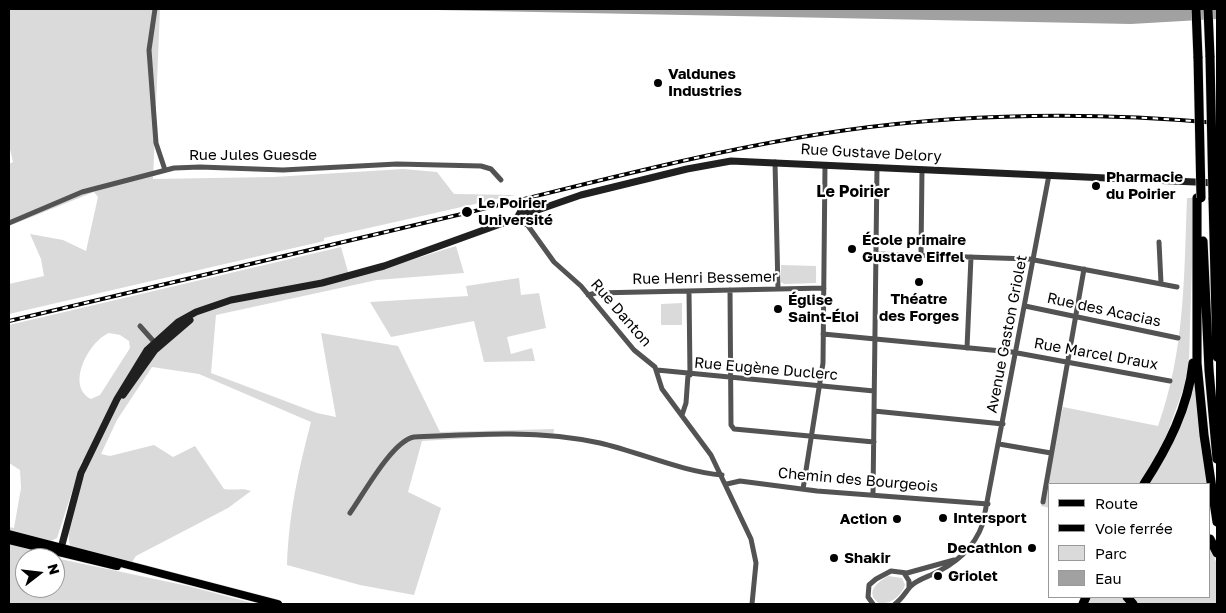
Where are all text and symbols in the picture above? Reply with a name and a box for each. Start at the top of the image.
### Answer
place label: Valdunes Industries [668,65,742,100]
marker: Valdunes Industries [652,77,664,89]
street label: Rue Gustave Delory [800,140,942,166]
street label: Rue Jules Guesde [189,146,317,164]
place label: Pharmacie du Poirier [1106,168,1183,203]
marker: Pharmacie du Poirier [1090,180,1102,192]
district label: Le Poirier [816,182,890,202]
place label: Le Poirier Université [478,194,553,229]
marker: Le Poirier Université [460,205,474,219]
place label: École primaire Gustave Eiffel [862,231,966,266]
marker: École primaire Gustave Eiffel [846,243,858,255]
street label: Avenue Gaston Griolet [983,254,1031,414]
street label: Rue Henri Bessemer [632,268,778,288]
street label: Rue Danton [587,276,655,350]
marker: Théatre des Forges [913,276,925,288]
street label: Rue des Acacias [1045,289,1163,331]
place label: Théatre des Forges [879,290,959,325]
place label: Église Saint-Éloi [788,291,859,326]
marker: Église Saint-Éloi [772,303,784,315]
street label: Rue Marcel Draux [1032,334,1160,374]
street label: Rue Eugène Duclerc [693,354,839,384]
street label: Chemin des Bourgeois [777,464,939,496]
legend [1048,483,1211,598]
text: Route [1095,494,1138,512]
place label: Intersport [953,509,1027,527]
place label: Action [840,510,887,528]
marker: Intersport [937,512,949,524]
marker: Action [891,513,903,525]
text: Voie ferrée [1095,519,1173,537]
place label: Decathlon [947,539,1022,557]
marker: Decathlon [1026,542,1038,554]
text: Parc [1095,544,1127,562]
north arrow [15,548,65,598]
place label: Shakir [844,549,890,567]
marker: Shakir [828,552,840,564]
text: N [44,562,64,576]
place label: Griolet [948,567,998,585]
text: Eau [1095,569,1122,587]
marker: Griolet [932,570,944,582]

